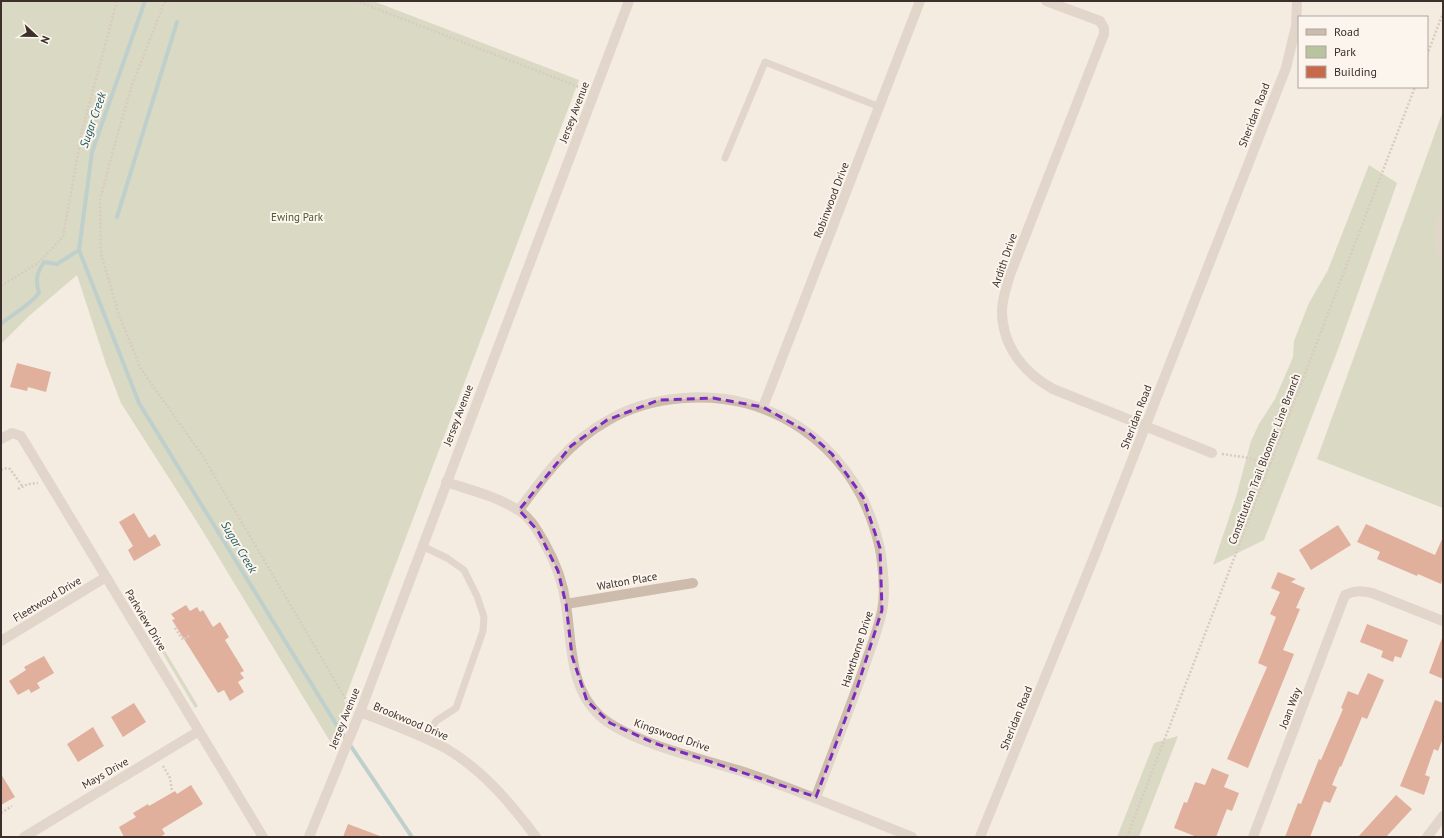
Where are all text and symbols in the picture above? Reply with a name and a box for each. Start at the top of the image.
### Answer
north arrow [16,16,56,56]
legend [1298,16,1428,88]
text: Road [1334,24,1359,39]
text: N [37,34,53,46]
text: Park [1334,44,1356,59]
text: Building [1334,64,1377,79]
street label: Jersey Avenue [556,79,592,145]
street label: Sheridan Road [1235,81,1273,149]
water label: Sugar Creek [76,89,109,150]
street label: Robinwood Drive [810,160,852,240]
park label: Ewing Park [271,210,324,224]
street label: Ardith Drive [988,231,1020,289]
street label: Constitution Trail Bloomer Line Branch [1225,372,1303,546]
street label: Jersey Avenue [440,382,476,448]
street label: Sheridan Road [1117,383,1155,451]
water label: Sugar Creek [218,518,261,576]
street label: Walton Place [596,569,659,593]
street label: Fleetwood Drive [10,573,84,625]
street label: Parkview Drive [122,587,170,654]
street label: Hawthorne Drive [838,609,876,689]
street label: Sheridan Road [997,684,1035,752]
street label: Jersey Avenue [325,685,363,751]
street label: Joan Way [1275,685,1304,731]
street label: Brookwood Drive [371,699,451,743]
street label: Kingswood Drive [632,715,712,755]
street label: Mays Drive [79,754,131,792]

